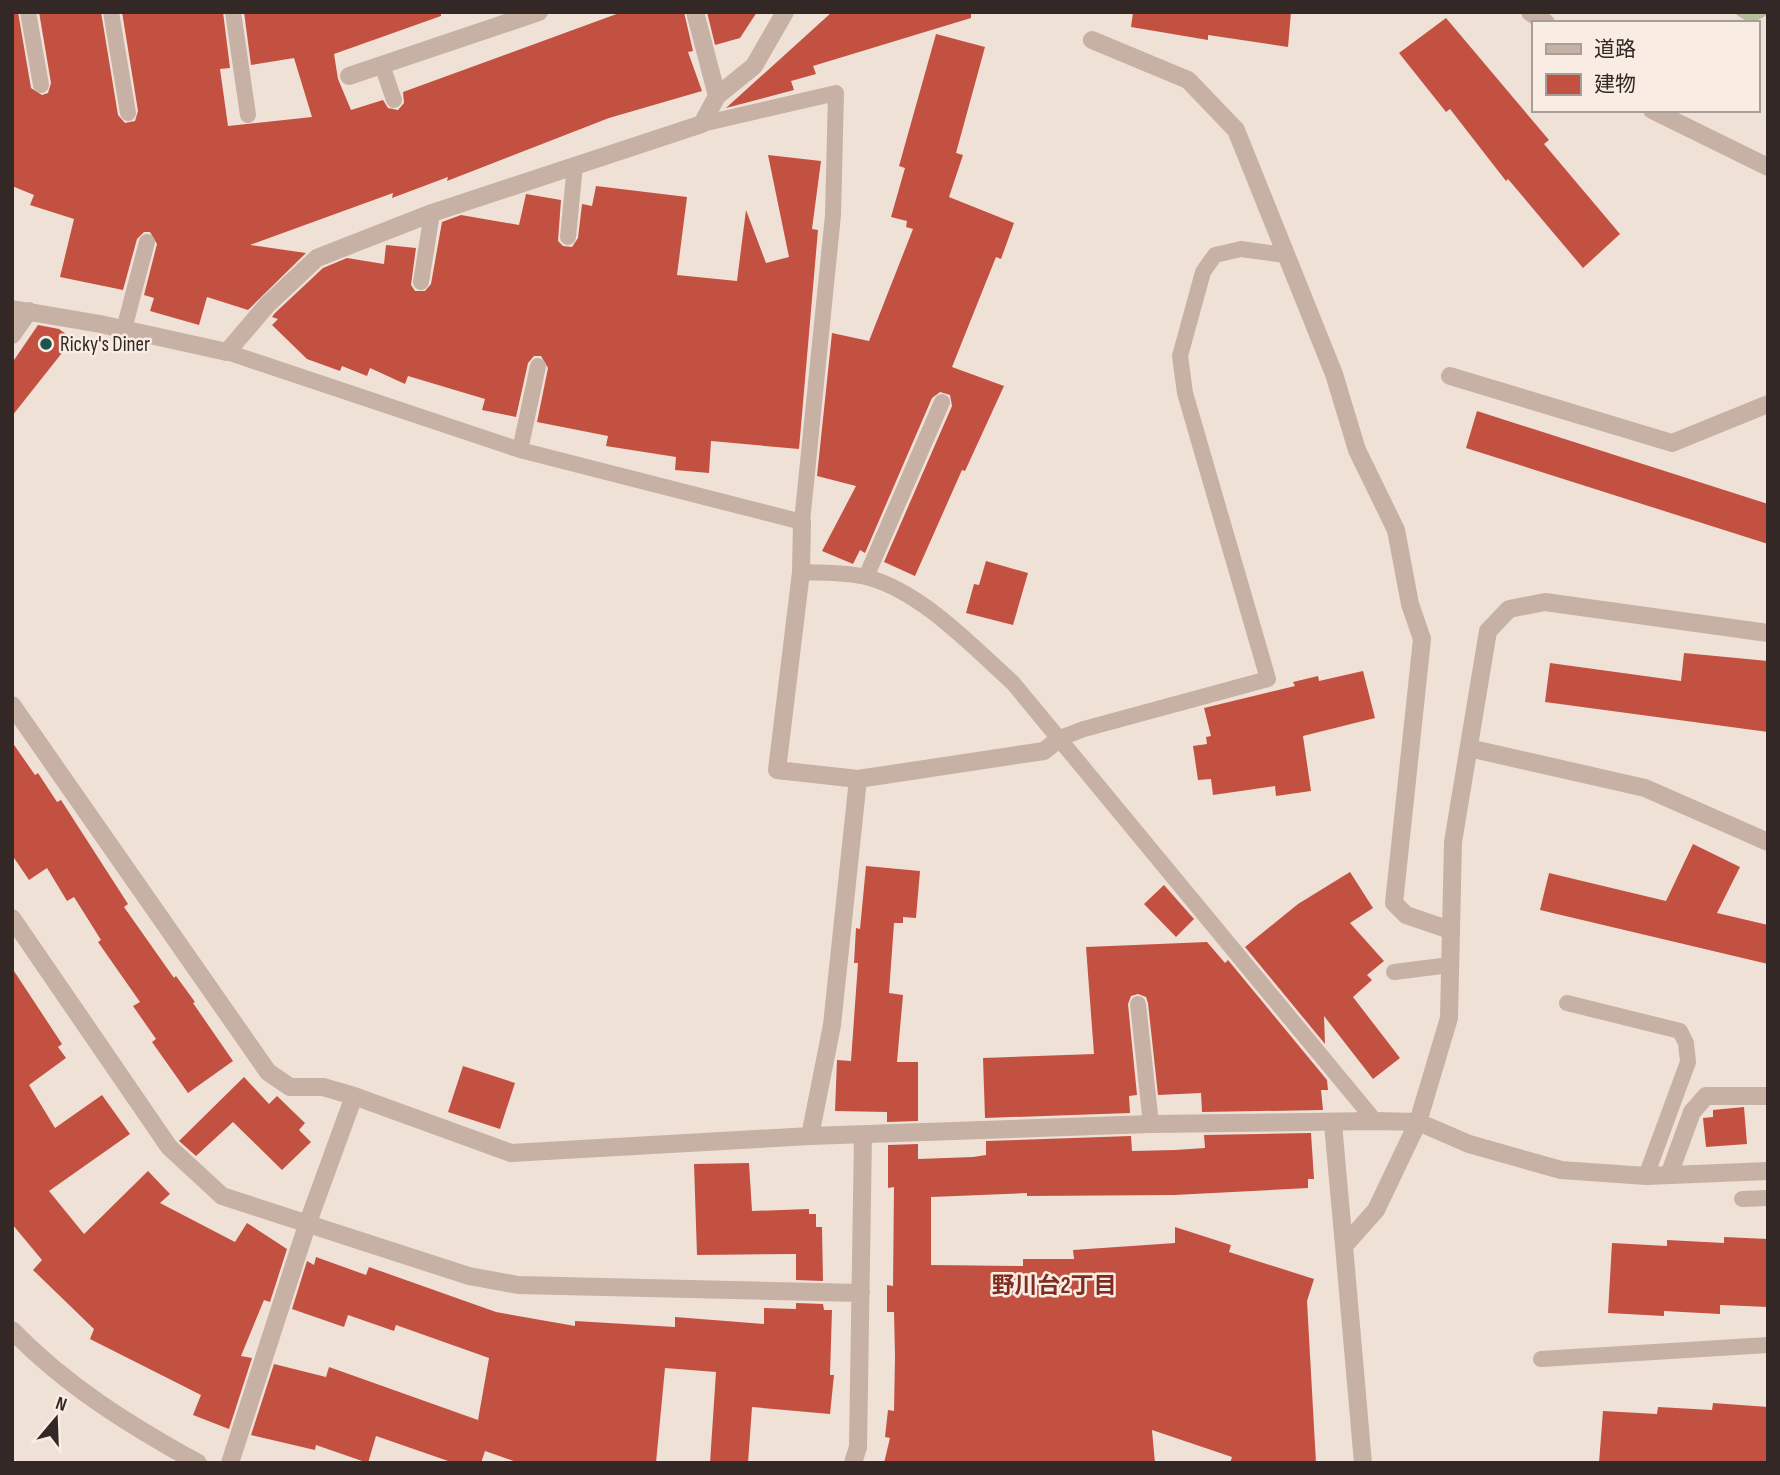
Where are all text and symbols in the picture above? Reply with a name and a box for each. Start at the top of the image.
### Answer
legend [1532,21,1759,112]
text: 道路 [1594,37,1636,62]
text: 建物 [1594,72,1636,97]
place label: Ricky's Diner [60,332,150,357]
marker: Ricky's Diner [38,336,54,352]
district label: 野川台2丁目 [991,1272,1117,1300]
north arrow [21,1384,91,1454]
text: N [53,1392,70,1417]

